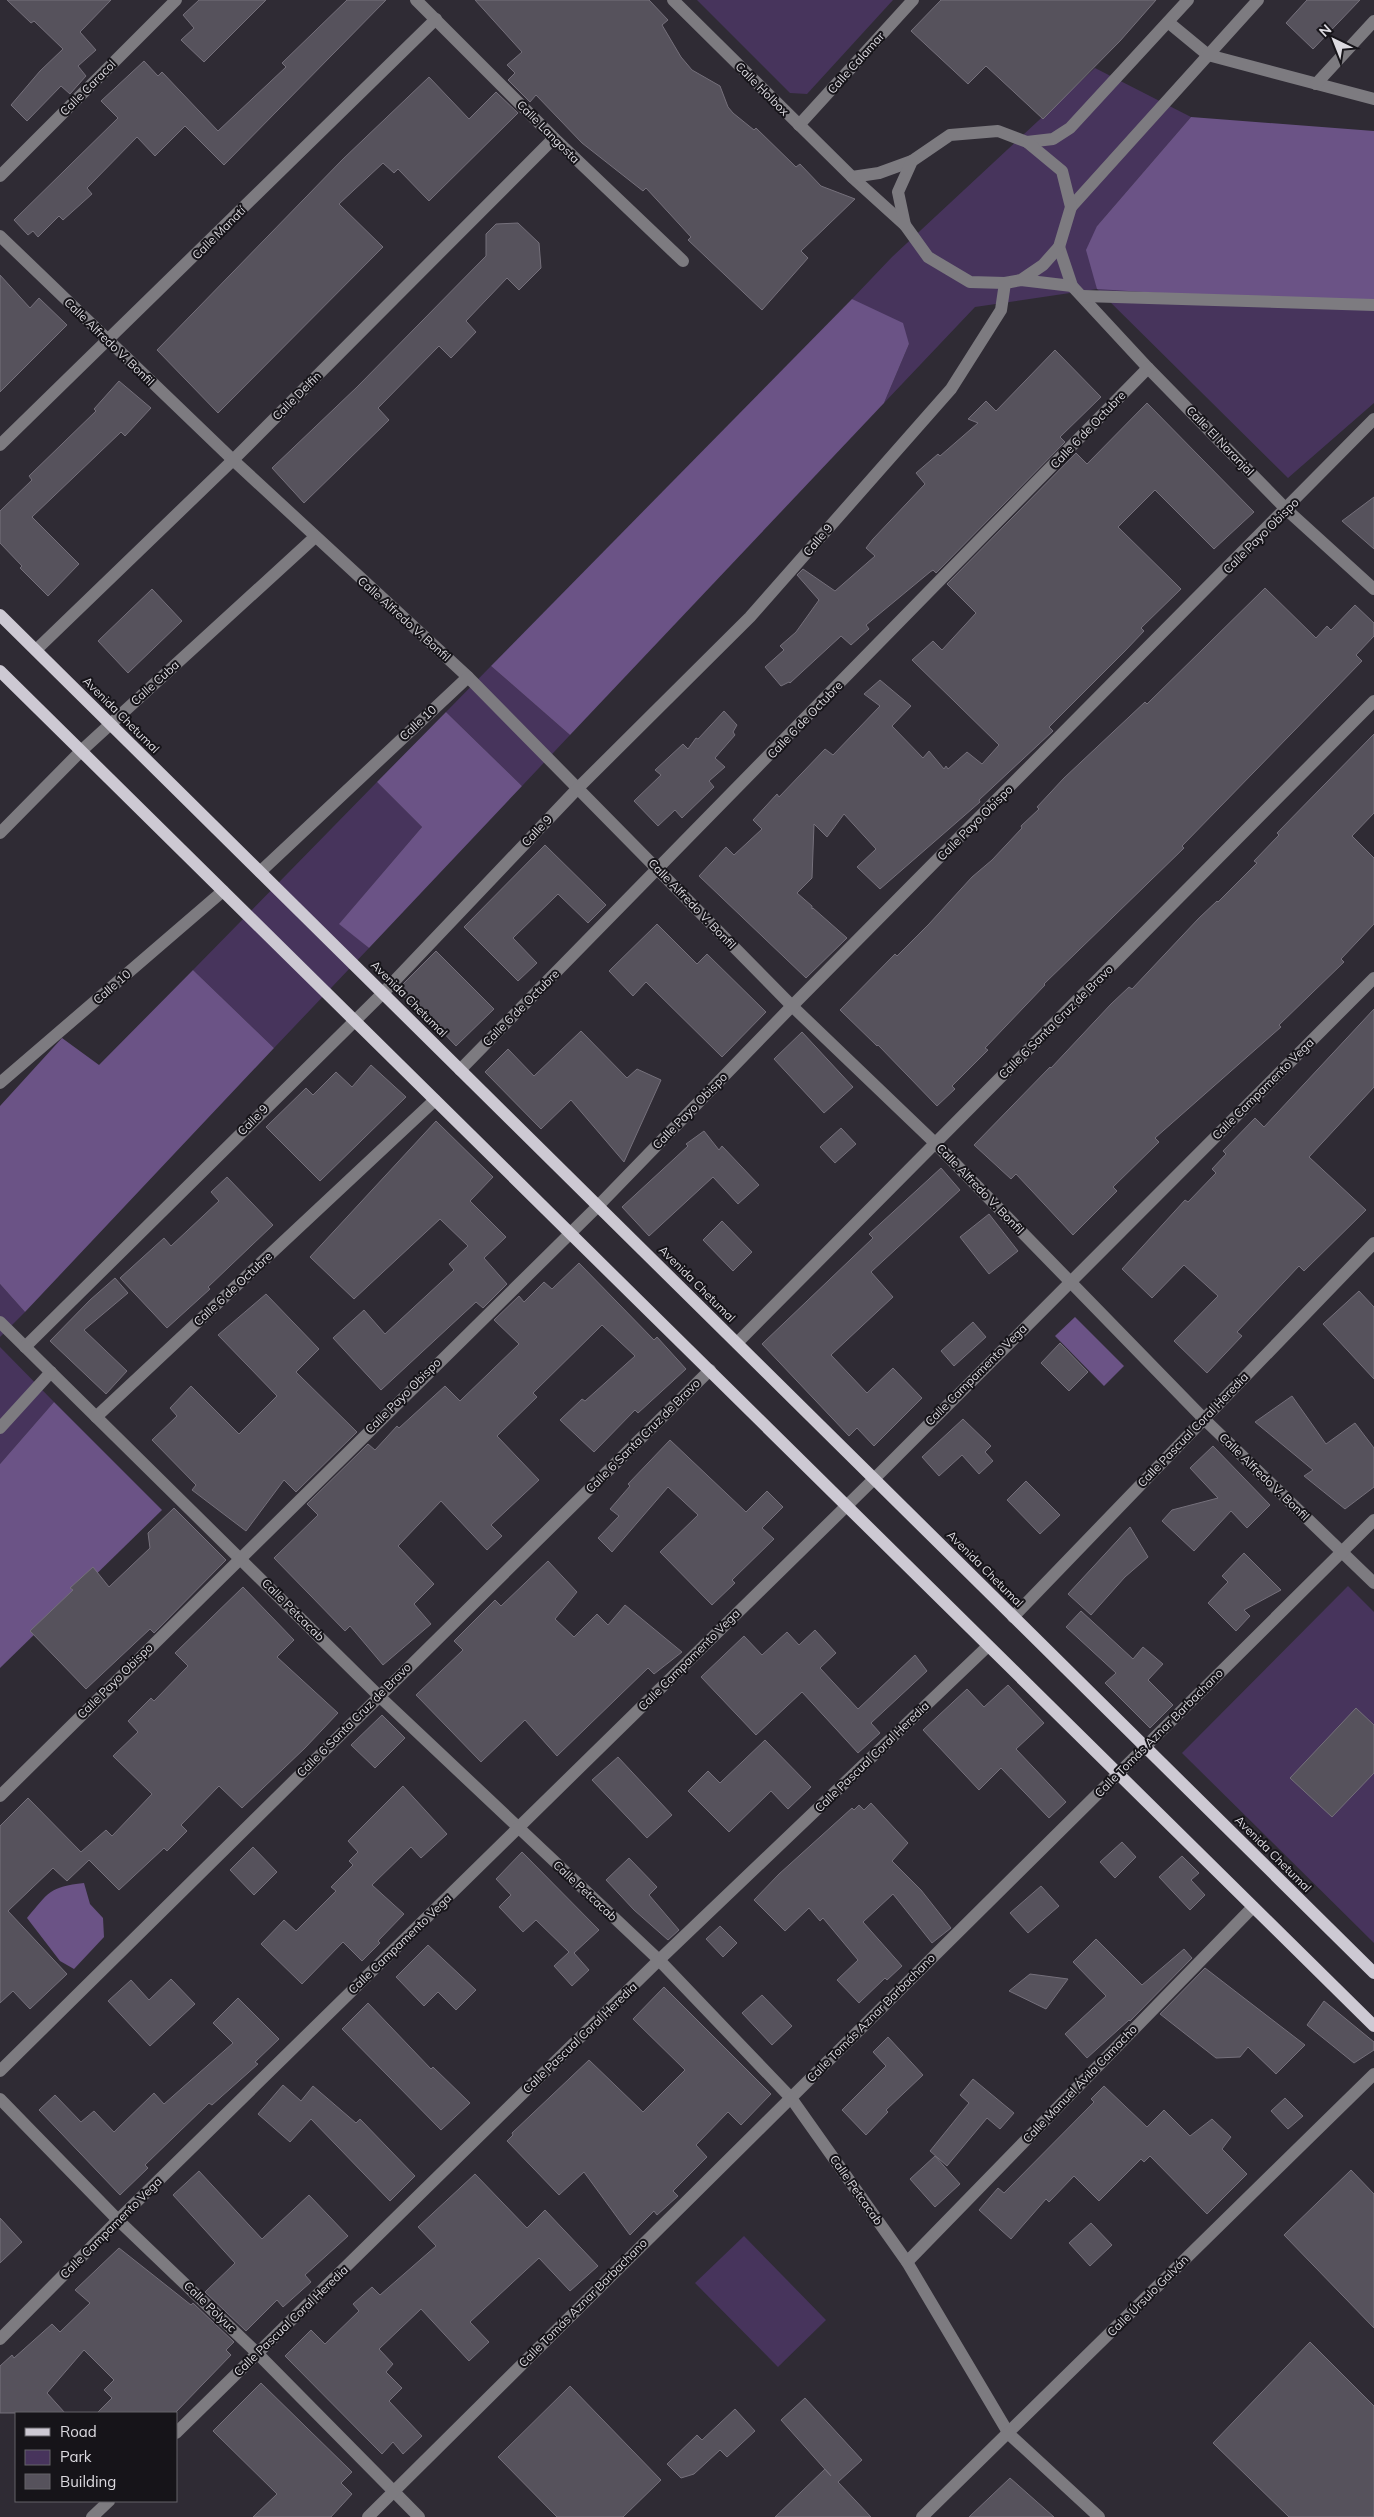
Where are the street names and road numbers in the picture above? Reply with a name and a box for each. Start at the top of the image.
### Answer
street label: Calle Calamar [824,28,888,97]
street label: Calle Caracol [57,57,119,119]
street label: Calle Holbox [732,59,793,119]
street label: Calle Langosta [514,97,583,166]
street label: Calle Manatí [189,202,249,262]
street label: Calle Alfredo V. Bonfil [61,295,158,389]
street label: Calle Delfin [269,368,324,423]
street label: Calle 6 de Octubre [1047,388,1129,472]
street label: Calle El Naranjal [1183,403,1257,479]
street label: Calle Payo Obispo [1220,495,1302,577]
street label: Calle 9 [800,520,836,559]
street label: Calle Alfredo V. Bonfil [355,573,454,664]
street label: Calle Cuba [127,657,182,708]
street label: Avenida Chetumal [80,673,163,756]
street label: Calle 6 de Octubre [764,678,846,762]
street label: Calle 10 [396,702,439,743]
street label: Calle Payo Obispo [934,782,1016,864]
street label: Calle 9 [518,812,555,849]
street label: Calle Alfredo V. Bonfil [645,855,739,952]
street label: Avenida Chetumal [368,957,451,1040]
street label: Calle 6 Santa Cruz de Bravo [995,961,1116,1082]
street label: Calle 10 [90,966,134,1007]
street label: Calle 6 de Octubre [479,966,562,1049]
street label: Calle Campamento Vega [1209,1035,1317,1143]
street label: Calle Payo Obispo [649,1069,730,1152]
street label: Calle 9 [234,1101,271,1138]
street label: Calle Alfredo V. Bonfil [933,1140,1027,1237]
street label: Avenida Chetumal [656,1242,739,1325]
street label: Calle 6 de Octubre [190,1248,275,1329]
street label: Calle Campamento Vega [922,1321,1030,1429]
street label: Calle Payo Obispo [362,1355,444,1437]
street label: Calle Pascual Coral Heredia [1134,1369,1251,1490]
street label: Calle 6 Santa Cruz de Bravo [582,1375,703,1496]
street label: Calle Alfredo V. Bonfil [1216,1430,1313,1524]
street label: Avenida Chetumal [944,1527,1027,1610]
street label: Calle Petcacab [259,1575,328,1644]
street label: Calle Campamento Vega [635,1606,743,1714]
street label: Calle Payo Obispo [74,1640,156,1722]
street label: Calle 6 Santa Cruz de Bravo [293,1659,414,1780]
street label: Calle Tomás Aznar Barbachano [1091,1665,1226,1800]
street label: Calle Pascual Coral Heredia [811,1698,932,1815]
street label: Avenida Chetumal [1232,1812,1315,1895]
street label: Calle Petcacab [550,1857,621,1924]
street label: Calle Campamento Vega [345,1890,454,1997]
street label: Calle Tomás Aznar Barbachano [803,1950,938,2085]
street label: Calle Pascual Coral Heredia [519,1979,640,2096]
street label: Calle Manuel Ávila Camacho [1019,2021,1140,2146]
street label: Calle Petcacab [827,2152,886,2228]
street label: Calle Campamento Vega [57,2174,165,2282]
street label: Calle Tomás Aznar Barbachano [515,2235,650,2370]
street label: Calle Úrsulo Galván [1104,2252,1191,2339]
street label: Calle Pascual Coral Heredia [230,2262,351,2379]
street label: Calle Polyuc [181,2278,240,2335]

